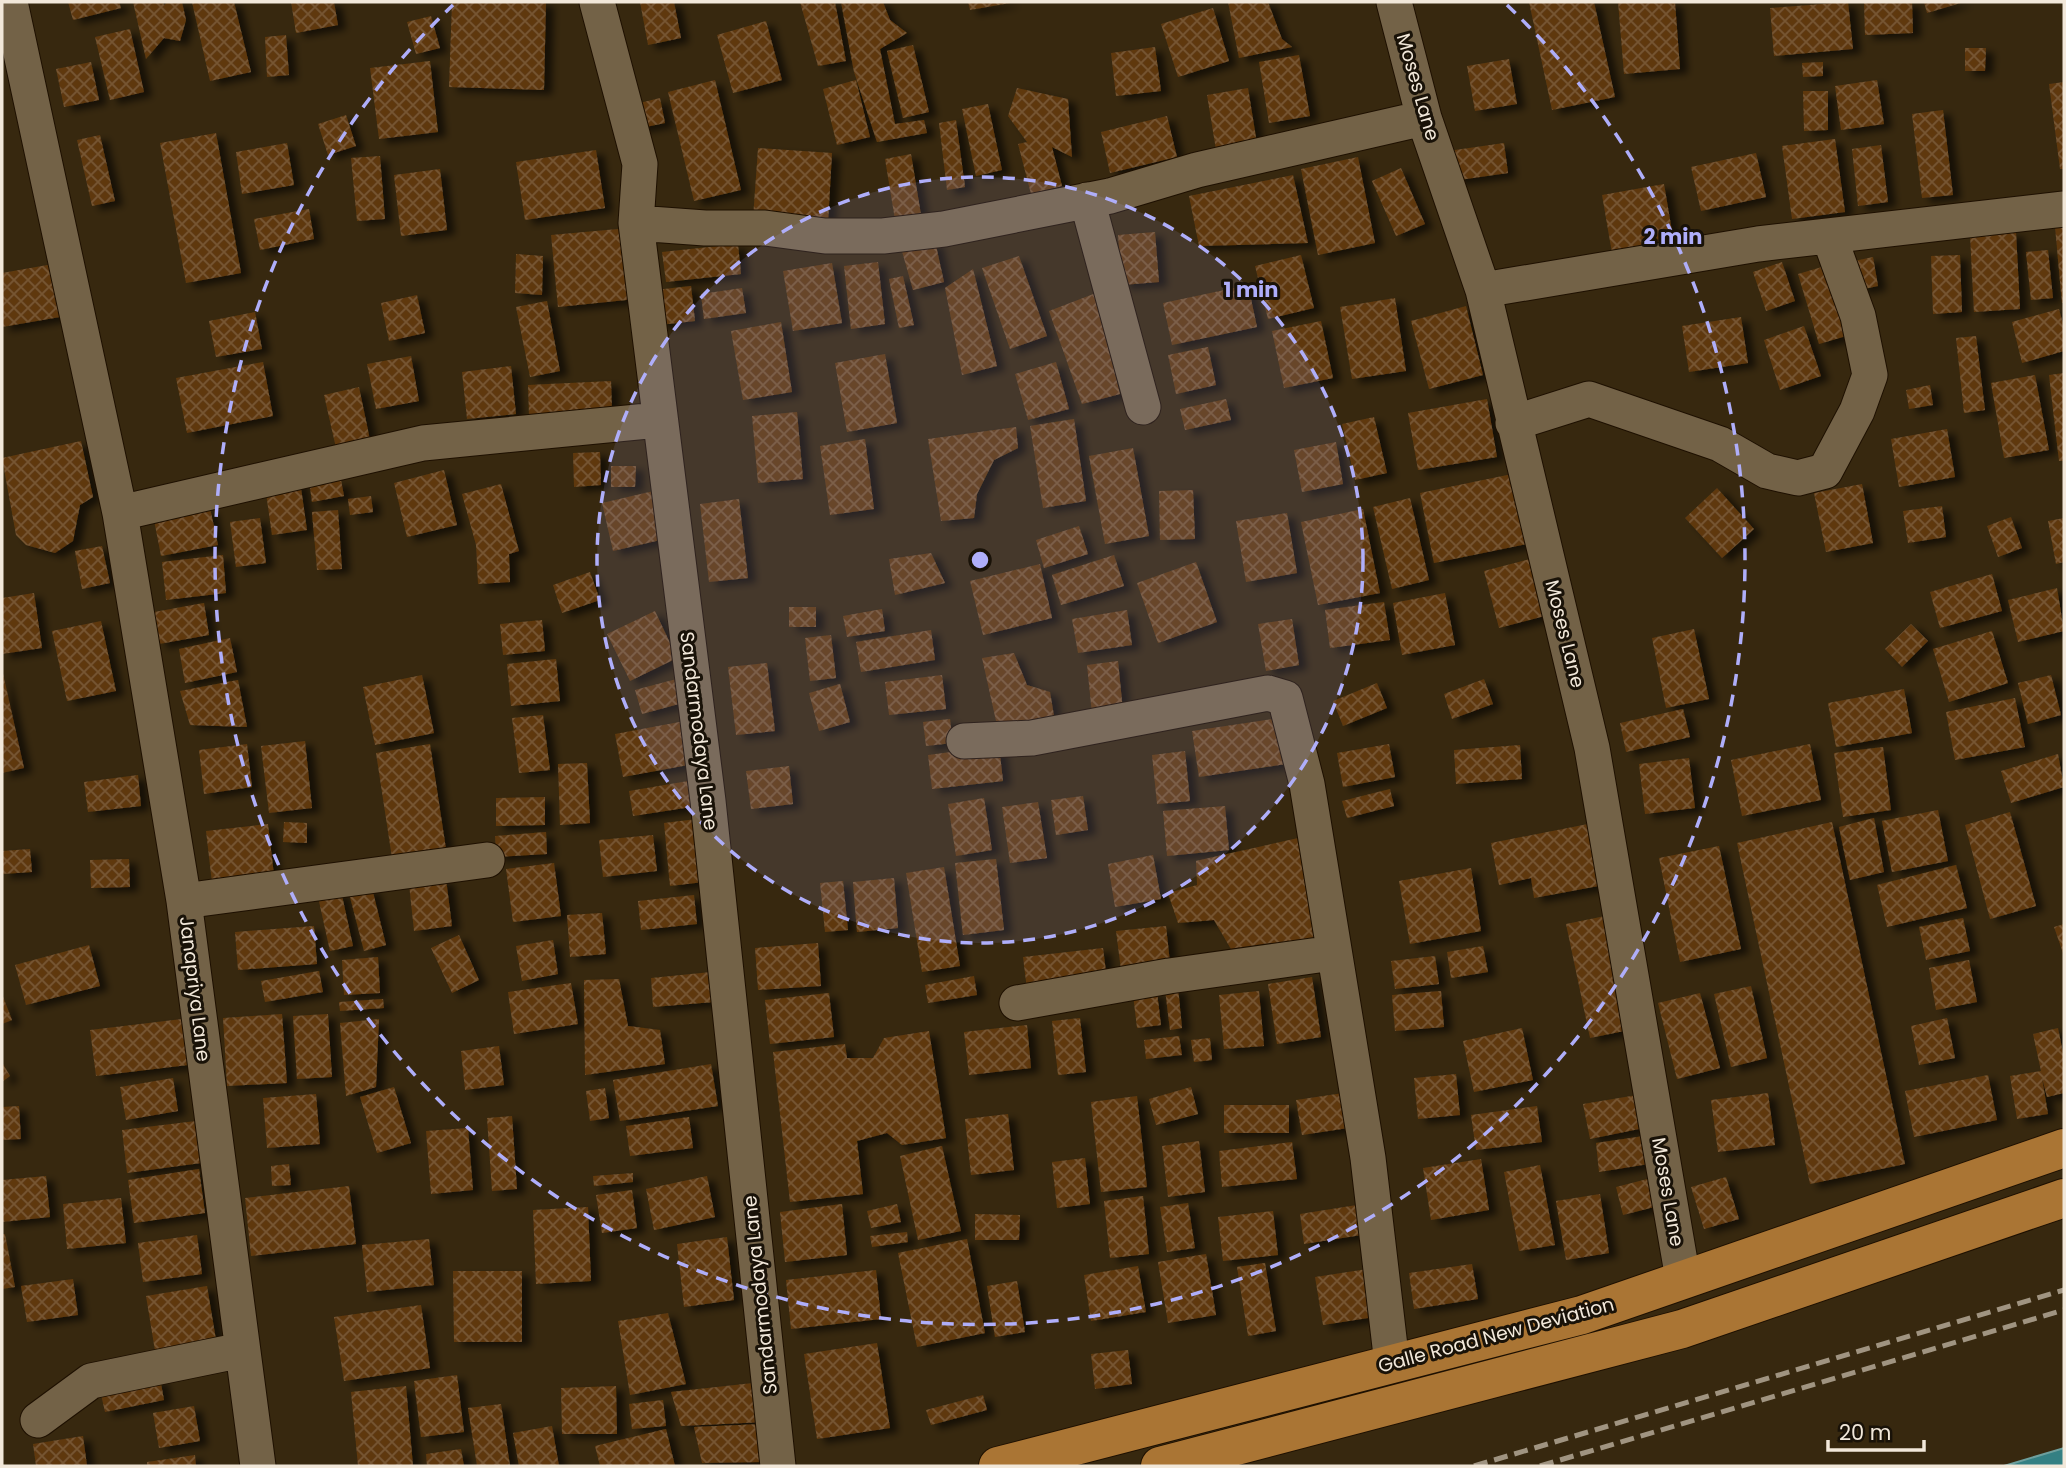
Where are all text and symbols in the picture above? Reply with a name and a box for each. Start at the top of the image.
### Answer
street label: Moses Lane [1390,30,1446,144]
text: 2 min [1643,222,1703,251]
text: 1 min [1224,275,1278,304]
centre of rings [968,548,992,572]
street label: Moses Lane [1539,577,1591,691]
street label: Sandarmodaya Lane [673,630,725,832]
street label: Janapriya Lane [173,915,217,1063]
street label: Moses Lane [1645,1135,1691,1249]
street label: Sandarmodaya Lane [736,1194,784,1396]
street label: Galle Road New Deviation [1375,1290,1617,1380]
scale bar [1828,1408,1924,1452]
text: 20 m [1839,1418,1892,1447]

